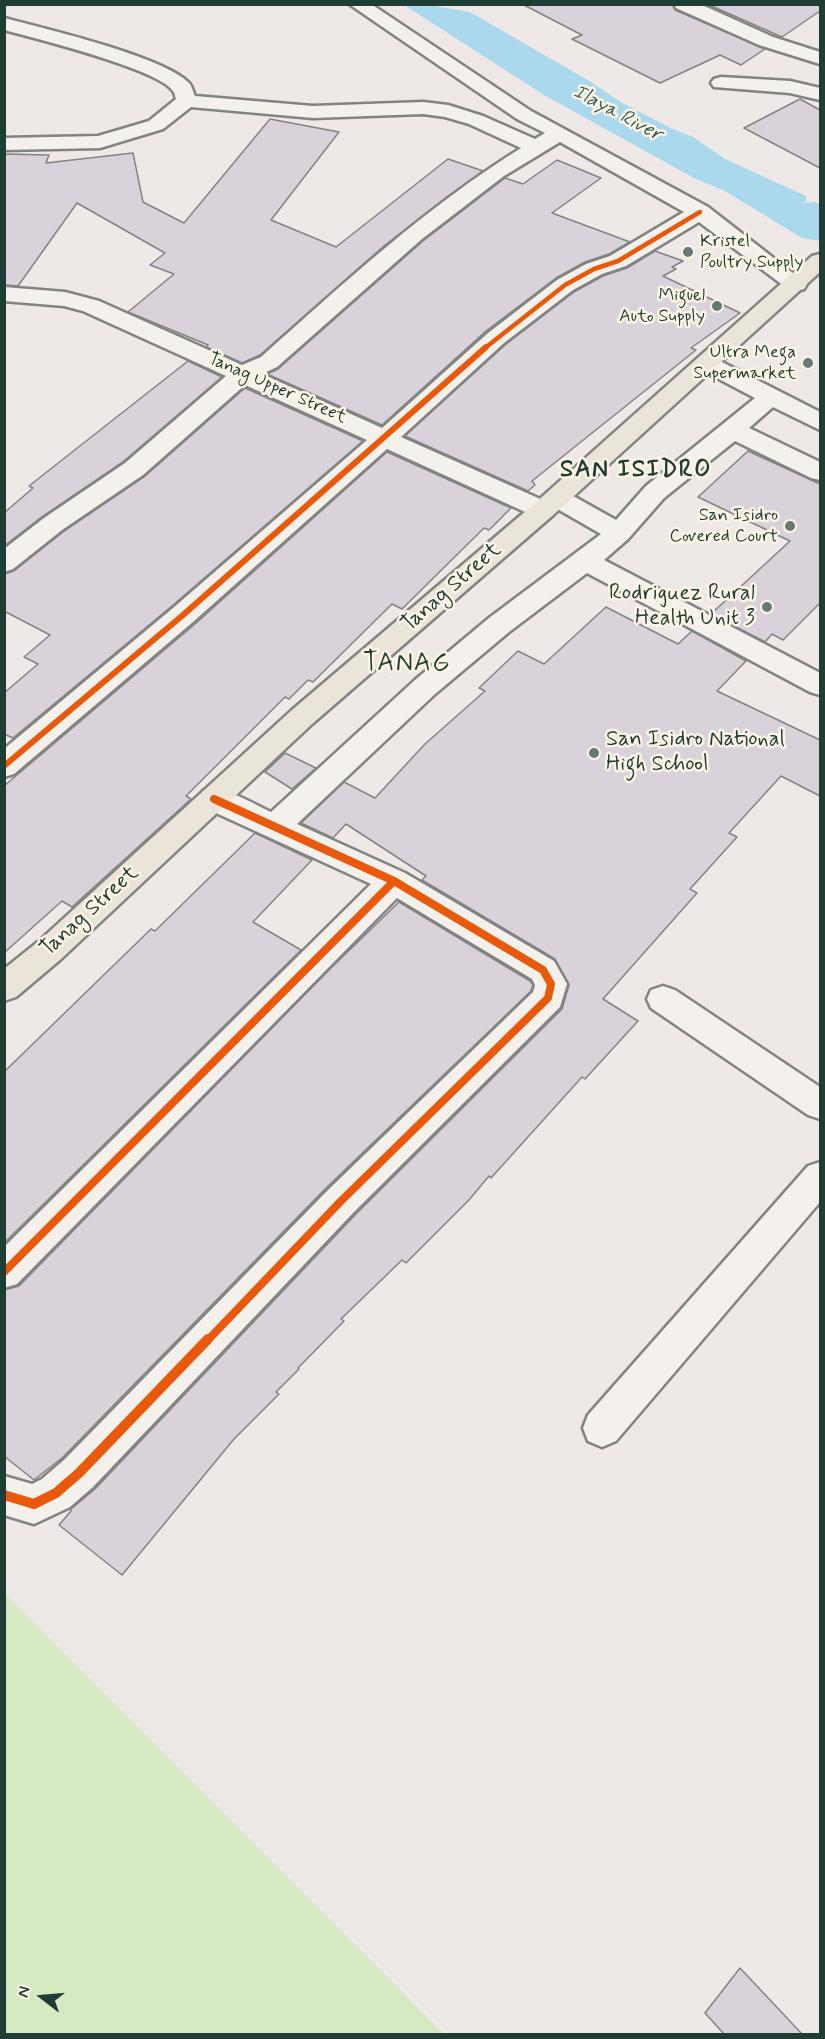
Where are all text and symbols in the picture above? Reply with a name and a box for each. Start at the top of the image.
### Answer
water label: Ilaya River [568,81,666,147]
place label: Kristel Poultry Supply [700,231,803,274]
marker: Kristel Poultry Supply [681,245,695,259]
place label: Miguel Auto Supply [619,285,705,328]
marker: Miguel Auto Supply [710,299,724,313]
place label: Ultra Mega Supermarket [693,342,796,385]
street label: Tanag Upper Street [204,349,350,429]
marker: Ultra Mega Supermarket [801,356,815,370]
district label: SAN ISIDRO [559,457,713,485]
place label: San Isidro Covered Court [669,505,778,548]
marker: San Isidro Covered Court [783,519,797,533]
street label: Tanag Street [397,537,507,639]
place label: Rodriguez Rural Health Unit 3 [609,581,755,632]
marker: Rodriguez Rural Health Unit 3 [760,600,774,614]
district label: TANAG [363,649,451,681]
place label: San Isidro National High School [606,727,785,778]
marker: San Isidro National High School [587,746,601,760]
street label: Tanag Street [35,861,145,963]
north arrow [12,1967,72,2027]
text: N [13,1984,36,2000]

